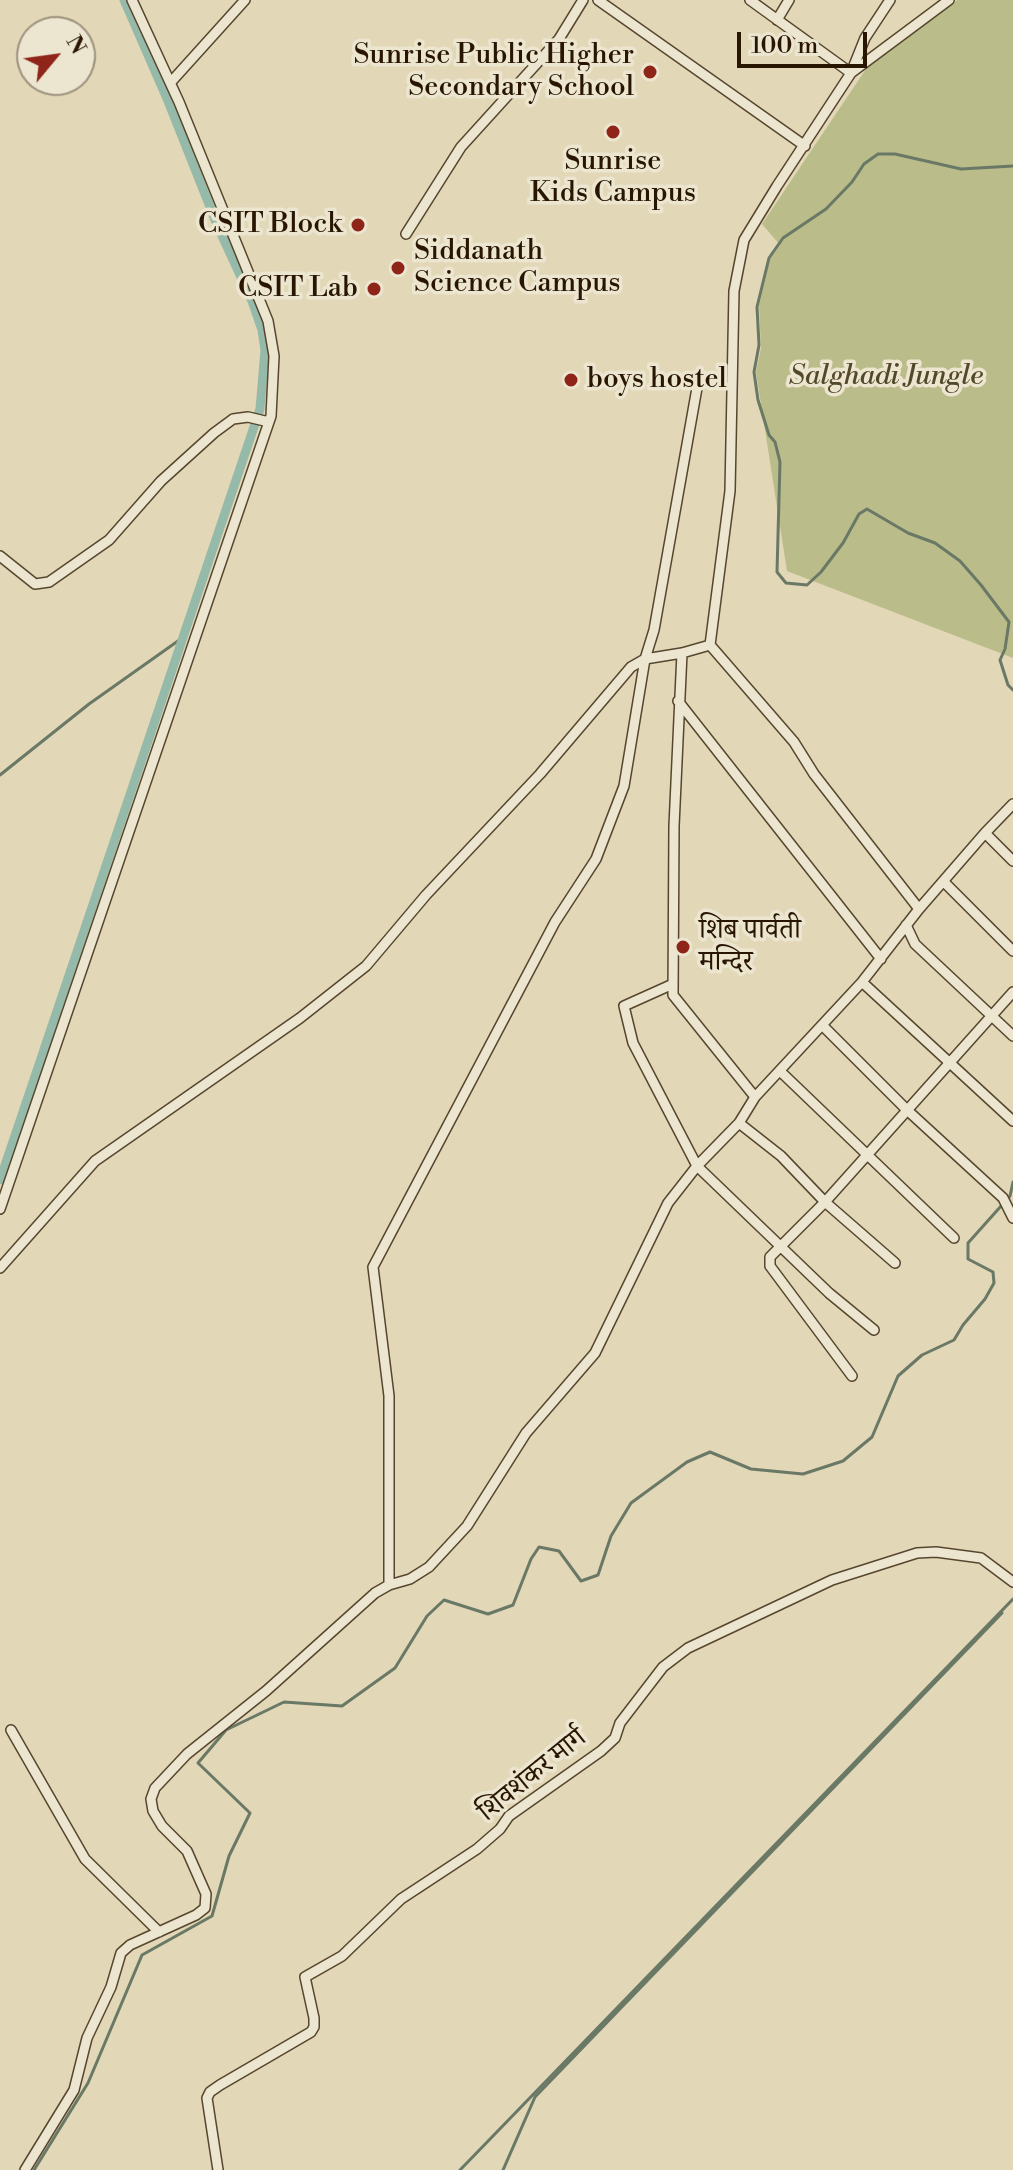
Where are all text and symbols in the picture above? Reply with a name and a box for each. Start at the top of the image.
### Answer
north arrow [16,16,96,96]
scale bar [741,16,871,66]
text: N [60,31,92,59]
text: 100 m [751,31,818,61]
place label: Sunrise Public Higher Secondary School [353,39,634,105]
marker: Sunrise Public Higher Secondary School [641,63,659,81]
marker: Sunrise Kids Campus [604,123,622,141]
place label: Sunrise Kids Campus [530,145,696,211]
place label: CSIT Block [198,208,342,242]
marker: CSIT Block [349,216,367,234]
place label: Siddanath Science Campus [414,235,621,301]
marker: Siddanath Science Campus [389,259,407,277]
place label: CSIT Lab [238,272,358,306]
marker: CSIT Lab [365,280,383,298]
park label: Salghadi Jungle [789,360,983,394]
place label: boys hostel [587,363,727,397]
marker: boys hostel [562,371,580,389]
place label: शिब पार्वती मन्दिर [699,914,801,980]
marker: शिब पार्वती मन्दिर [674,938,692,956]
street label: शिवशंकर मार्ग [472,1722,594,1830]

